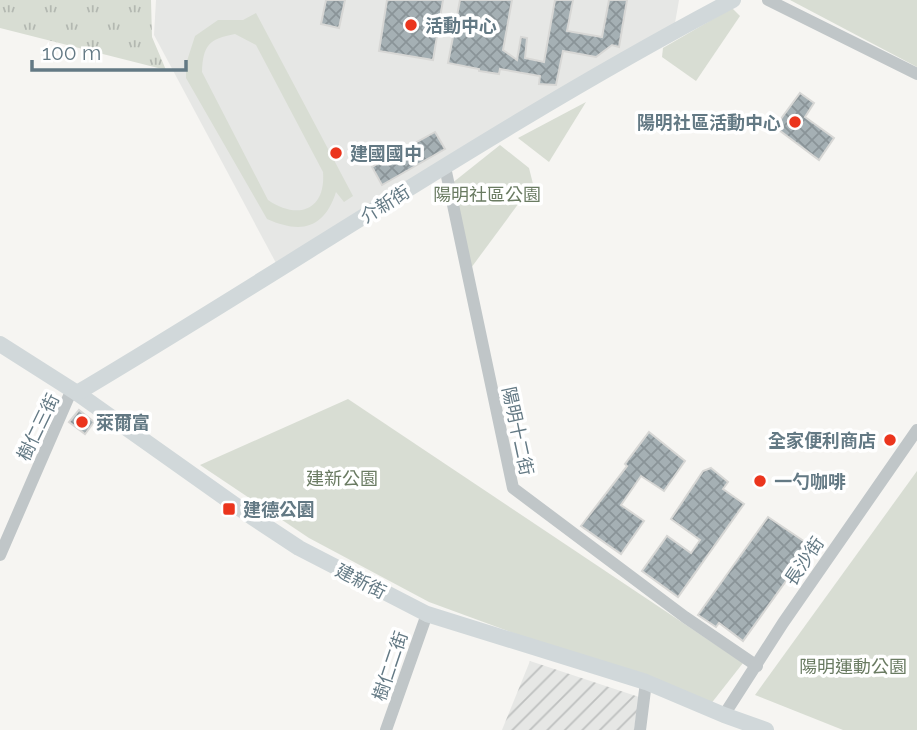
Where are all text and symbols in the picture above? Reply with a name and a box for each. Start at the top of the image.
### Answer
place label: 活動中心 [425,15,497,36]
marker: 活動中心 [403,17,419,33]
scale bar [32,28,186,72]
text: 100 m [42,40,101,65]
place label: 陽明社區活動中心 [637,112,781,133]
marker: 陽明社區活動中心 [787,114,803,130]
place label: 建國國中 [350,143,422,164]
marker: 建國國中 [328,145,344,161]
street label: 介新街 [357,181,413,227]
park label: 陽明社區公園 [433,184,541,205]
street label: 陽明十二街 [498,385,538,477]
street label: 樹仁三街 [13,390,63,464]
place label: 萊爾富 [96,412,150,433]
marker: 萊爾富 [74,414,90,430]
place label: 全家便利商店 [768,430,876,451]
marker: 全家便利商店 [882,432,898,448]
park label: 建新公園 [306,468,378,489]
place label: 一勺咖啡 [774,471,846,492]
marker: 一勺咖啡 [752,473,768,489]
place label: 建德公園 [243,499,315,520]
marker: 建德公園 [221,501,237,517]
street label: 長沙街 [780,533,828,589]
street label: 建新街 [332,559,390,603]
street label: 樹仁二街 [368,629,412,703]
park label: 陽明運動公園 [799,656,907,677]

